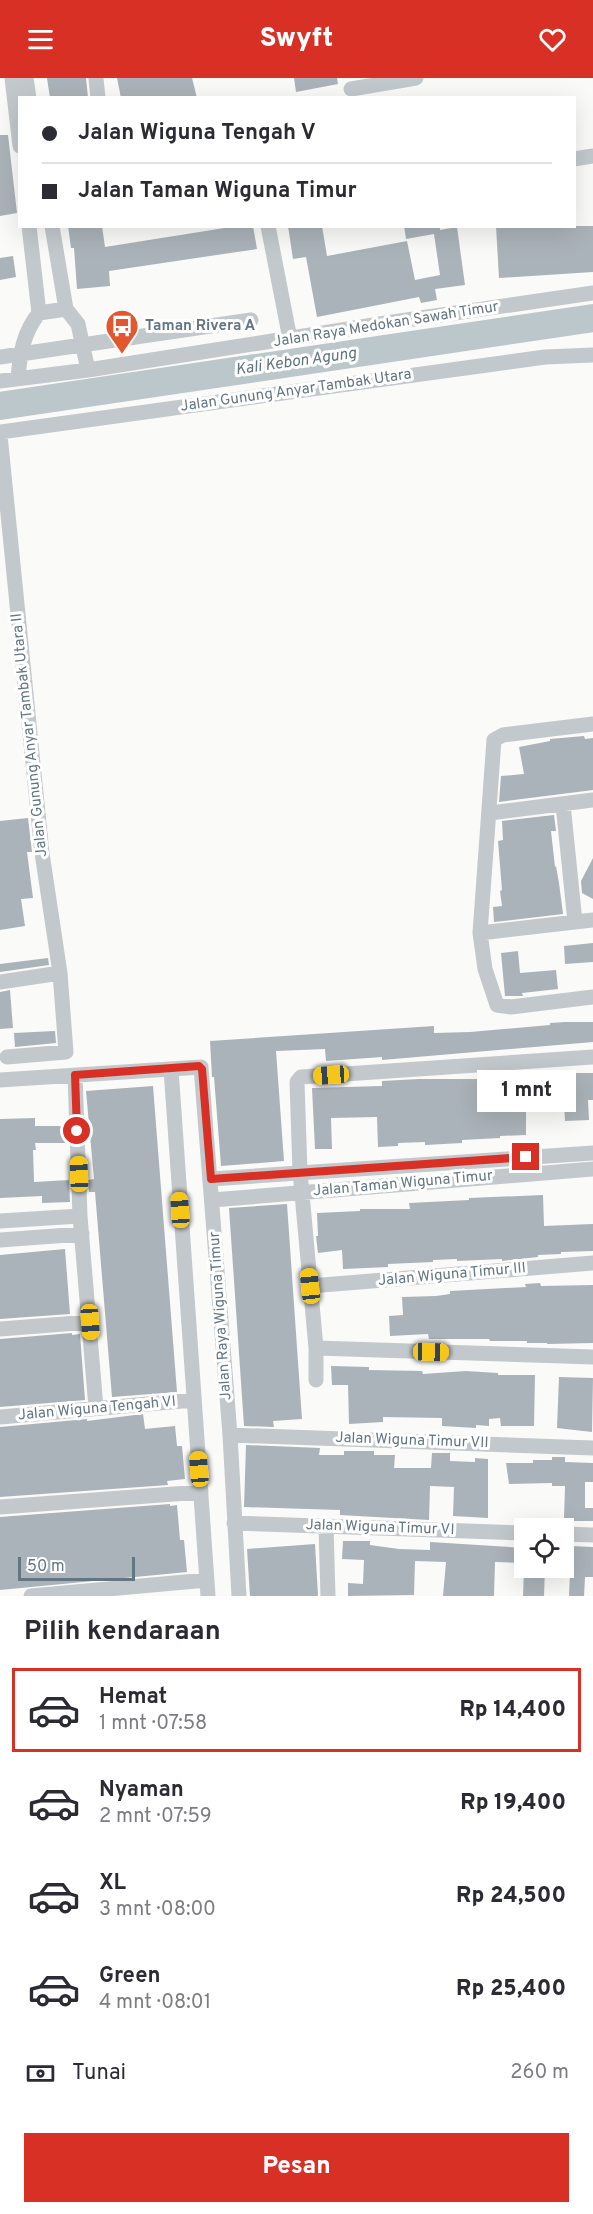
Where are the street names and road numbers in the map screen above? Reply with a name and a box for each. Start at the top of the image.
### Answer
street label: Jalan Raya Medokan Sawah Timur [272,298,500,352]
street label: Jalan Gunung Anyar Tambak Utara [179,365,413,417]
street label: Jalan Gunung Anyar Tambak Utara II [8,612,52,858]
street label: Jalan Taman Wiguna Timur [312,1167,494,1201]
street label: Jalan Raya Wiguna Timur [206,1231,236,1401]
street label: Jalan Wiguna Timur III [377,1259,527,1291]
street label: Jalan Wiguna Tengah VI [17,1393,177,1425]
street label: Jalan Wiguna Timur VII [335,1429,489,1453]
street label: Jalan Wiguna Timur VI [305,1516,455,1540]

